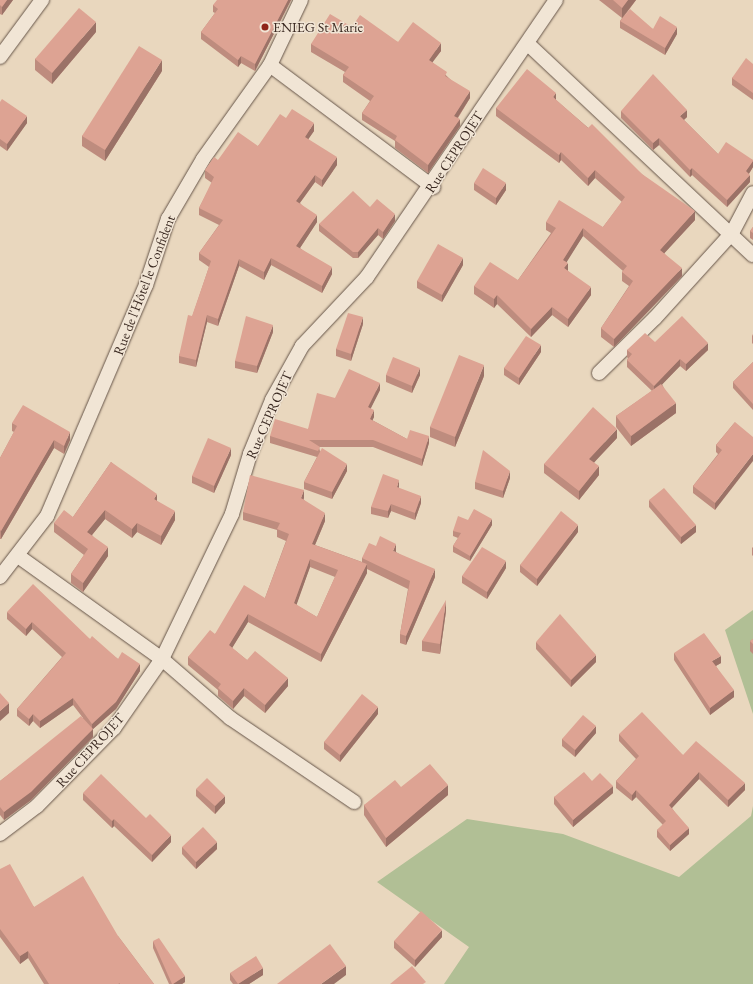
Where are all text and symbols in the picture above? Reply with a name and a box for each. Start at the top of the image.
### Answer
place label: ENIEG St Marie [273,19,363,35]
marker: ENIEG St Marie [260,22,270,32]
street label: Rue CEPROJET [421,108,487,196]
street label: Rue de l'Hôtel le Confident [109,212,179,358]
street label: Rue CEPROJET [242,369,296,461]
street label: Rue CEPROJET [52,709,128,791]

